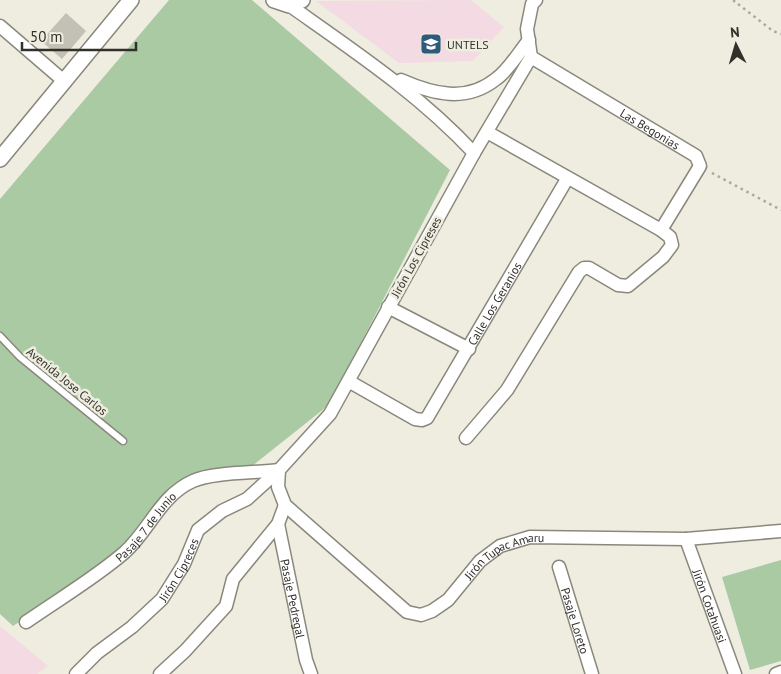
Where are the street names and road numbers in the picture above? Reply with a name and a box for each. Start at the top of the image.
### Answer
street label: Las Begonias [618,105,683,152]
street label: Jirón Los Cipreses [387,214,444,301]
street label: Calle Los Geranios [464,259,524,348]
street label: Avenida Jose Carlos [24,344,110,418]
street label: Pasaje 7 de Junio [112,488,179,565]
street label: Jirón Tupac Amaru [460,529,544,583]
street label: Jirón Cipreces [154,536,201,605]
street label: Pasaje Pedregal [278,557,309,640]
street label: Jirón Cotahuasi [690,566,730,645]
street label: Pasaje Loreto [558,586,593,655]

